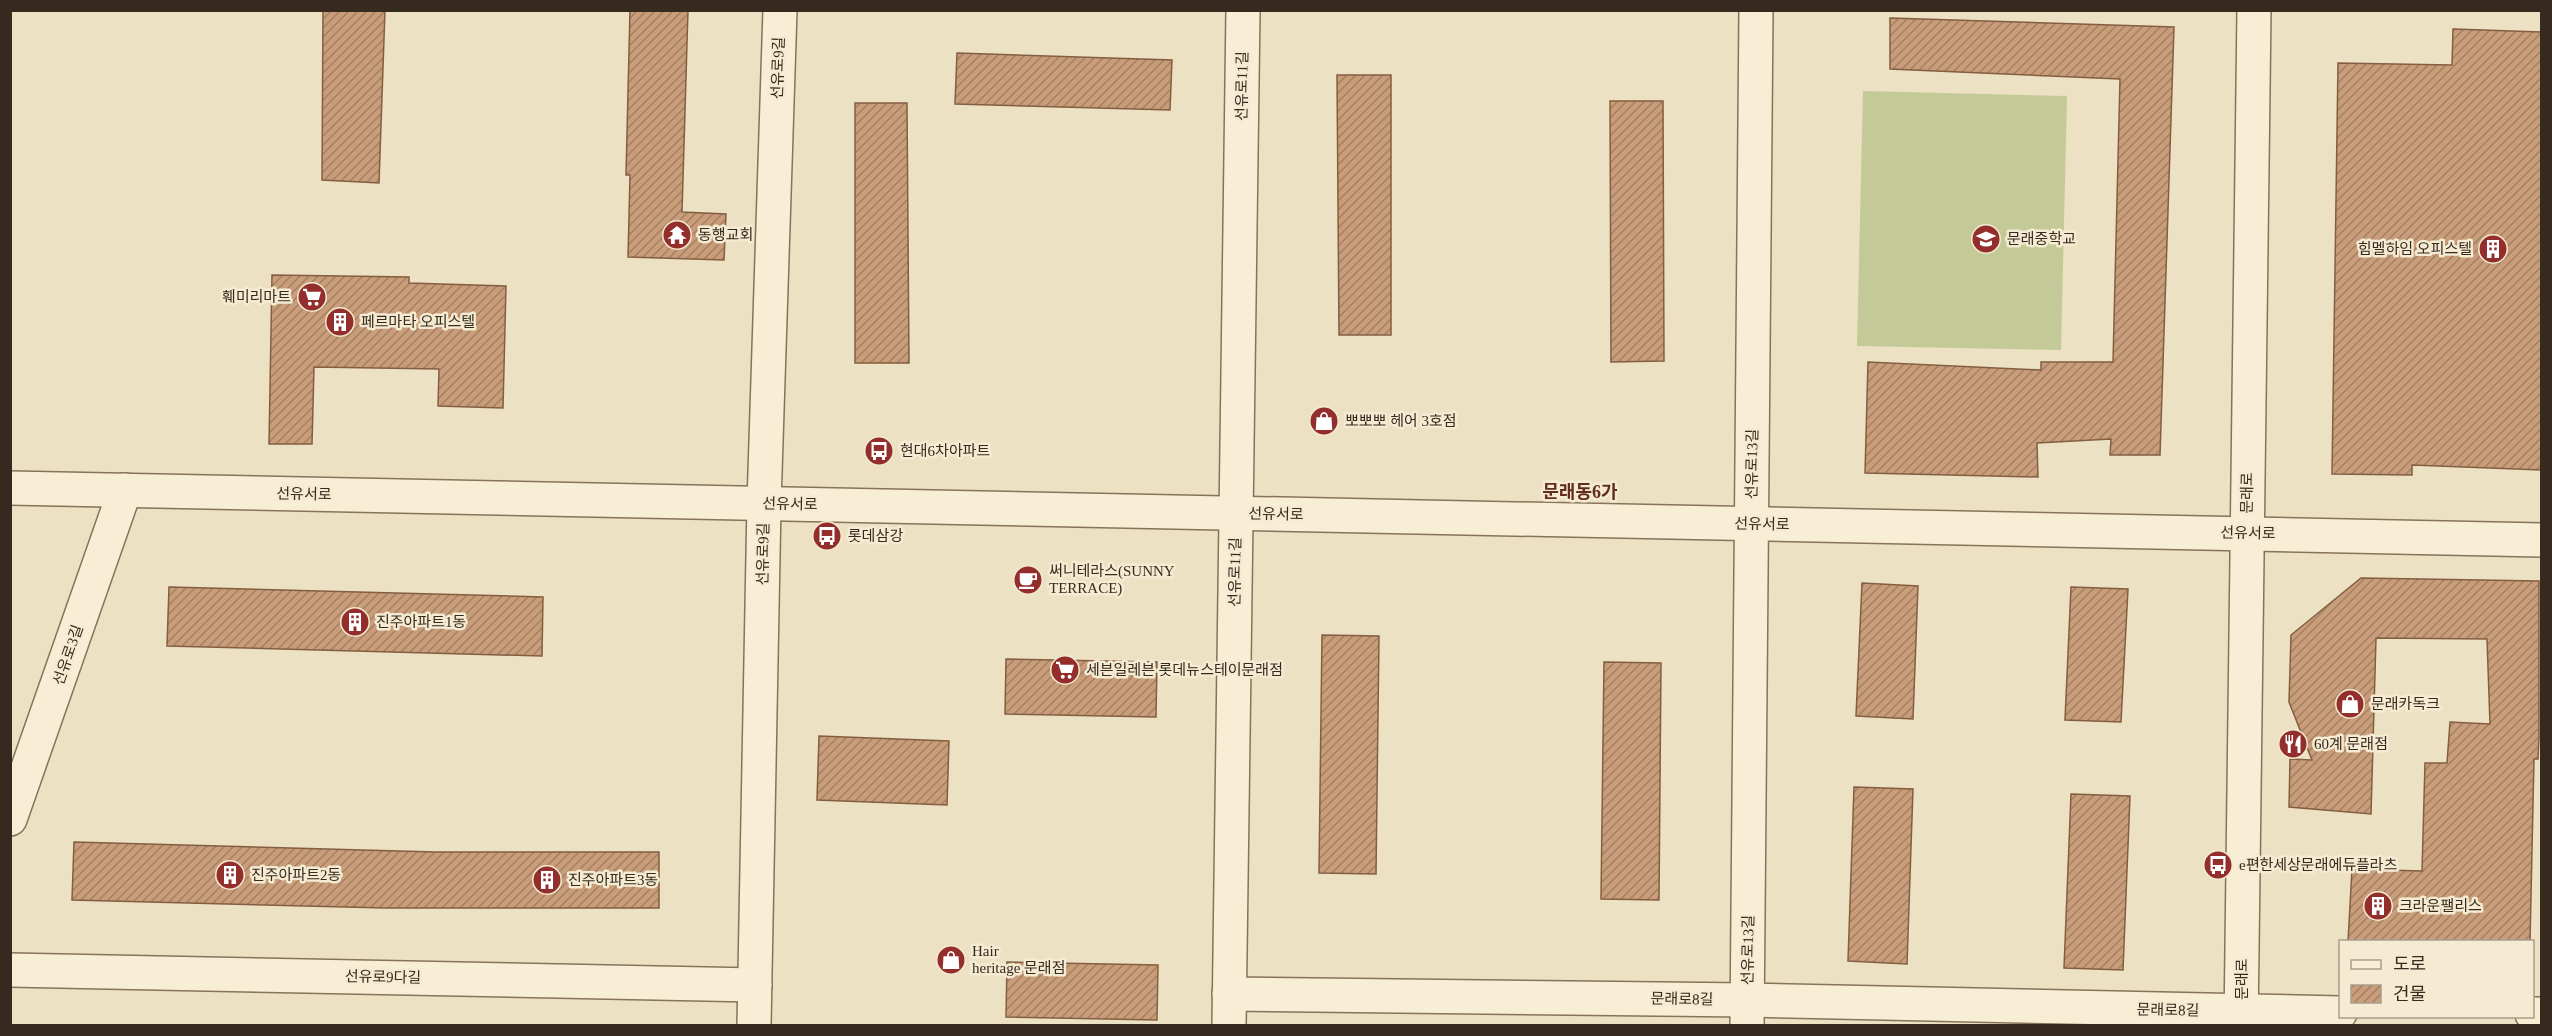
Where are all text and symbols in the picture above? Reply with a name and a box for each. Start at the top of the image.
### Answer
street label: 선유로9길 [769,36,787,100]
street label: 선유로11길 [1233,51,1251,121]
temple icon: 동행교회 [661,219,693,251]
school or university icon: 문래중학교 [1970,223,2002,255]
place label: 동행교회 [698,227,753,243]
place label: 문래중학교 [2007,230,2076,247]
building icon: 힘멜하임 오피스텔 [2477,233,2509,265]
place label: 힘멜하임 오피스텔 [2358,241,2472,257]
supermarket icon: 훼미리마트 [296,281,328,313]
place label: 훼미리마트 [222,289,291,305]
building icon: 페르마타 오피스텔 [324,306,356,338]
place label: 페르마타 오피스텔 [361,314,475,330]
shop icon: 뽀뽀뽀 헤어 3호점 [1308,405,1340,437]
place label: 뽀뽀뽀 헤어 3호점 [1345,413,1457,429]
street label: 선유로13길 [1743,429,1761,499]
bus stop icon: 현대6차아파트 [863,435,895,467]
place label: 현대6차아파트 [900,442,991,459]
street label: 문래로 [2239,472,2255,514]
district label: 문래동6가 [1542,482,1618,502]
street label: 선유서로 [276,486,332,502]
street label: 선유서로 [762,496,818,512]
street label: 선유서로 [1248,506,1304,522]
street label: 선유서로 [1734,516,1790,532]
bus stop icon: 롯데삼강 [811,520,843,552]
street label: 선유로9길 [754,523,772,585]
street label: 선유서로 [2220,525,2276,541]
place label: 롯데삼강 [848,528,903,544]
street label: 선유로11길 [1226,537,1244,607]
place label: 써니테라스(SUNNY TERRACE) [1049,563,1175,597]
cafe icon: 써니테라스(SUNNY TERRACE) [1012,564,1044,596]
building icon: 진주아파트1동 [339,606,371,638]
place label: 진주아파트1동 [376,614,466,630]
street label: 선유로3길 [50,623,86,687]
supermarket icon: 세븐일레븐 롯데뉴스테이문래점 [1049,654,1081,686]
place label: 세븐일레븐 롯데뉴스테이문래점 [1086,662,1283,678]
shop icon: 문래카독크 [2334,688,2366,720]
place label: 문래카독크 [2371,696,2440,712]
restaurant icon: 60계 문래점 [2277,728,2309,760]
place label: 60계 문래점 [2314,736,2388,752]
bus stop icon: e편한세상문래에듀플라츠 [2202,849,2234,881]
place label: e편한세상문래에듀플라츠 [2239,857,2398,873]
building icon: 진주아파트2동 [214,859,246,891]
building icon: 진주아파트3동 [531,864,563,896]
place label: 진주아파트2동 [251,867,341,883]
place label: 진주아파트3동 [568,872,658,888]
building icon: 크라운팰리스 [2362,890,2394,922]
place label: 크라운팰리스 [2399,898,2482,914]
street label: 선유로13길 [1739,915,1757,985]
legend [2339,940,2534,1018]
place label: Hair heritage 문래점 [972,943,1065,976]
shop icon: Hair heritage 문래점 [935,944,967,976]
text: 도로 [2393,954,2426,974]
street label: 문래로 [2234,958,2250,1000]
street label: 선유로9다길 [345,968,421,986]
text: 건물 [2393,984,2426,1004]
street label: 문래로8길 [1651,990,1713,1008]
street label: 문래로8길 [2137,1001,2199,1019]

